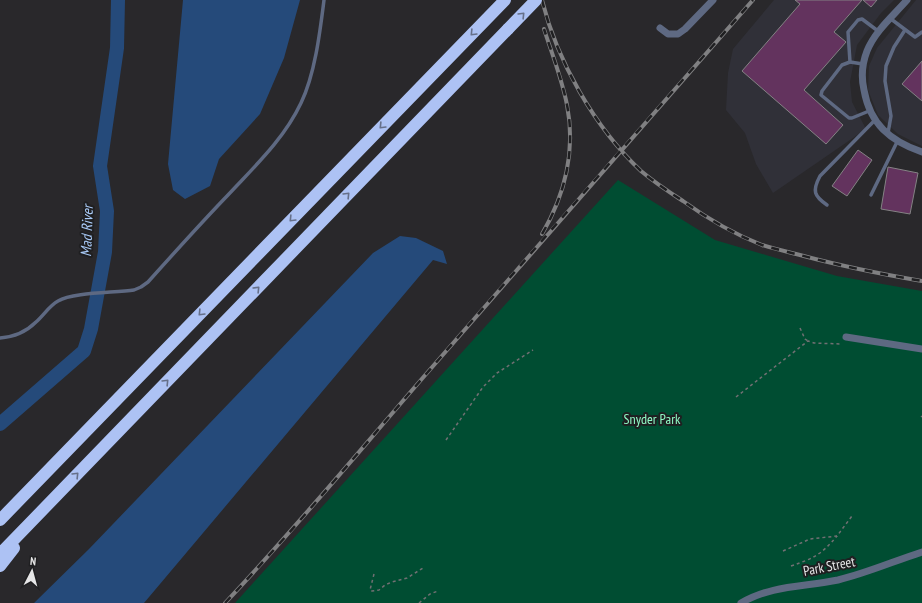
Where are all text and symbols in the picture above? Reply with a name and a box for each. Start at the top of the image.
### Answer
one-way arrow [518,12,525,20]
one-way arrow [470,28,478,36]
one-way arrow [379,121,387,129]
one-way arrow [342,192,350,200]
water label: Mad River [76,203,97,257]
one-way arrow [289,214,297,222]
one-way arrow [252,286,259,293]
one-way arrow [198,308,206,316]
one-way arrow [161,379,169,387]
park label: Snyder Park [624,410,681,428]
one-way arrow [71,472,79,480]
north arrow [12,551,52,591]
street label: Park Street [802,552,857,580]
text: N [29,554,37,568]

